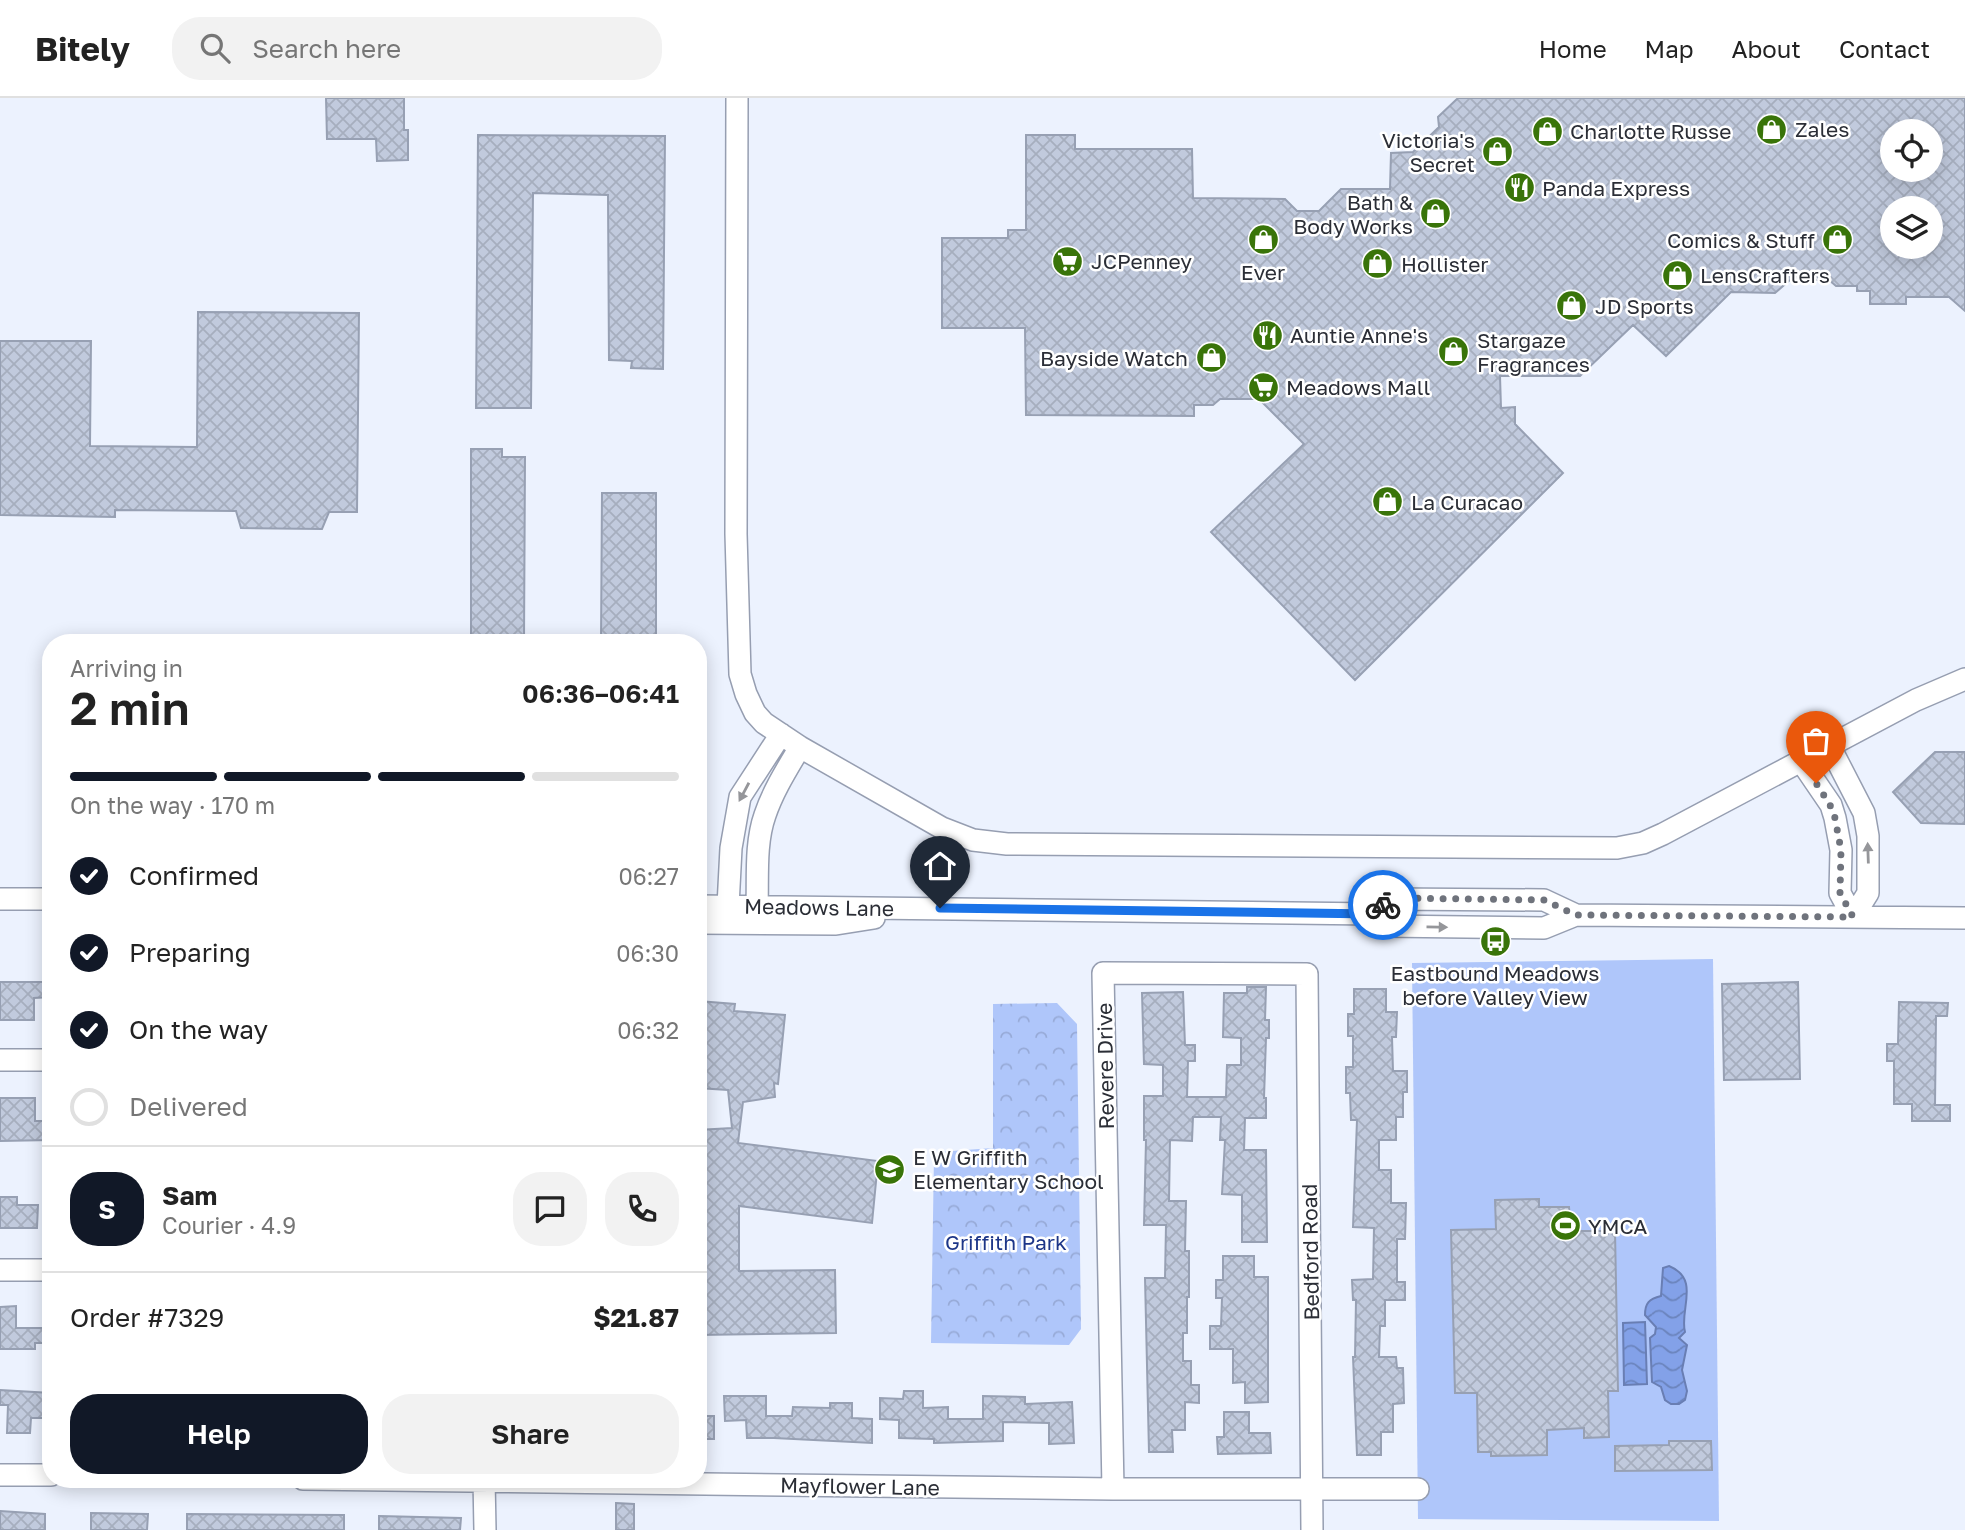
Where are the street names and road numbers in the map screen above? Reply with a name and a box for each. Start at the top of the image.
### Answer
street label: Meadows Lane [744,893,894,921]
street label: Revere Drive [1091,1002,1119,1130]
street label: Bedford Road [1296,1183,1324,1321]
street label: Mayflower Lane [780,1472,940,1500]

